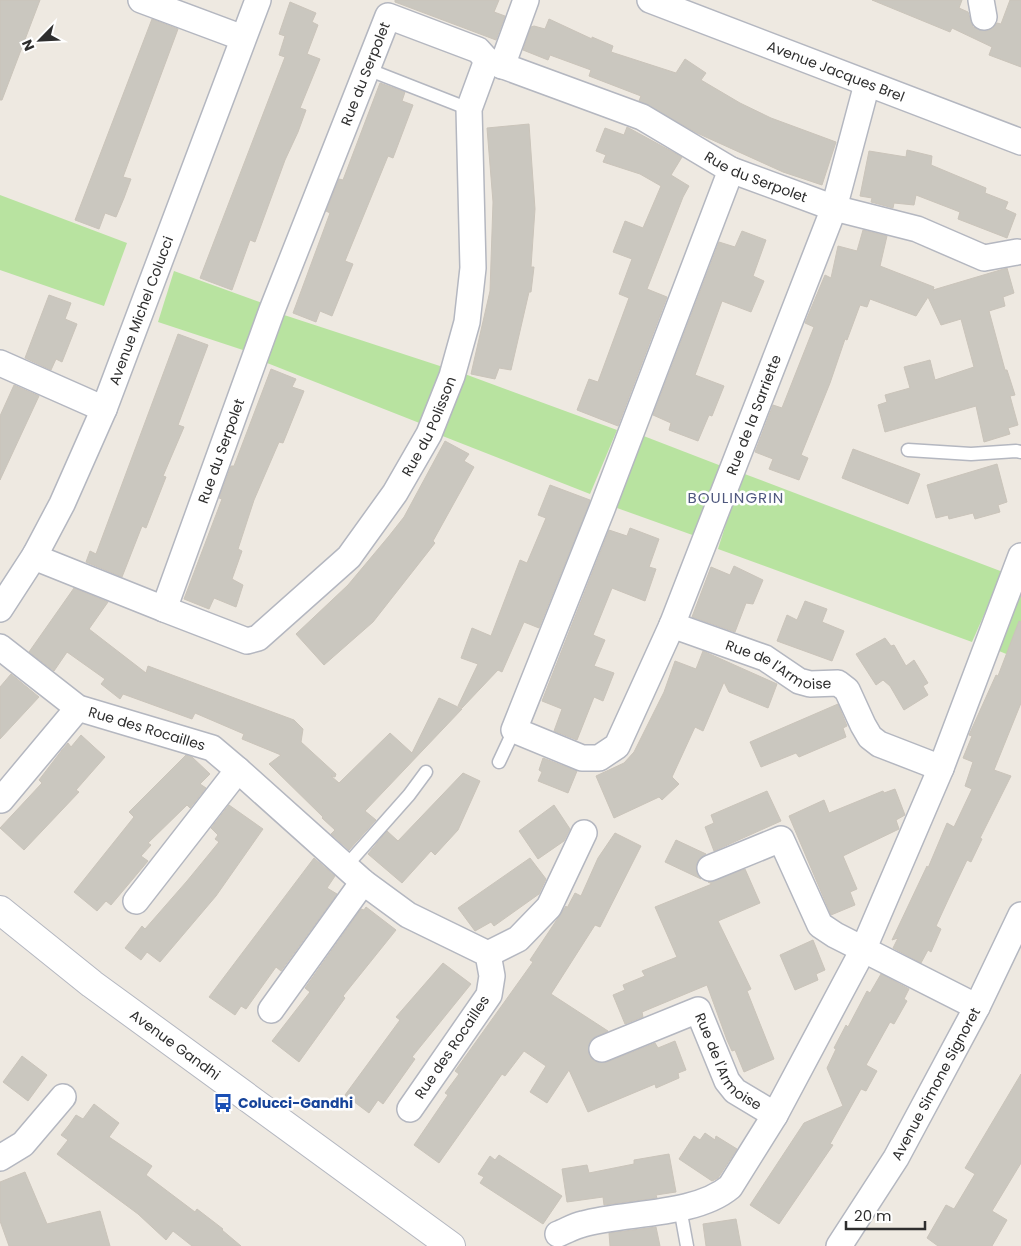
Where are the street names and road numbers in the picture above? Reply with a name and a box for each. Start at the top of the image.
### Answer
street label: Rue du Serpolet [336,19,395,128]
street label: Avenue Jacques Brel [764,36,908,107]
street label: Rue du Serpolet [701,146,810,207]
street label: Avenue Michel Colucci [104,233,178,388]
street label: Rue de la Sarriette [721,352,786,478]
street label: Rue du Polisson [397,373,461,480]
street label: Rue du Serpolet [193,396,249,506]
street label: Rue de l'Armoise [723,635,832,694]
street label: Rue des Rocailles [86,702,208,755]
street label: Rue des Rocailles [410,991,494,1103]
street label: Avenue Simone Signoret [887,1004,985,1164]
street label: Avenue Gandhi [126,1005,224,1084]
street label: Rue de l'Armoise [690,1010,766,1115]

